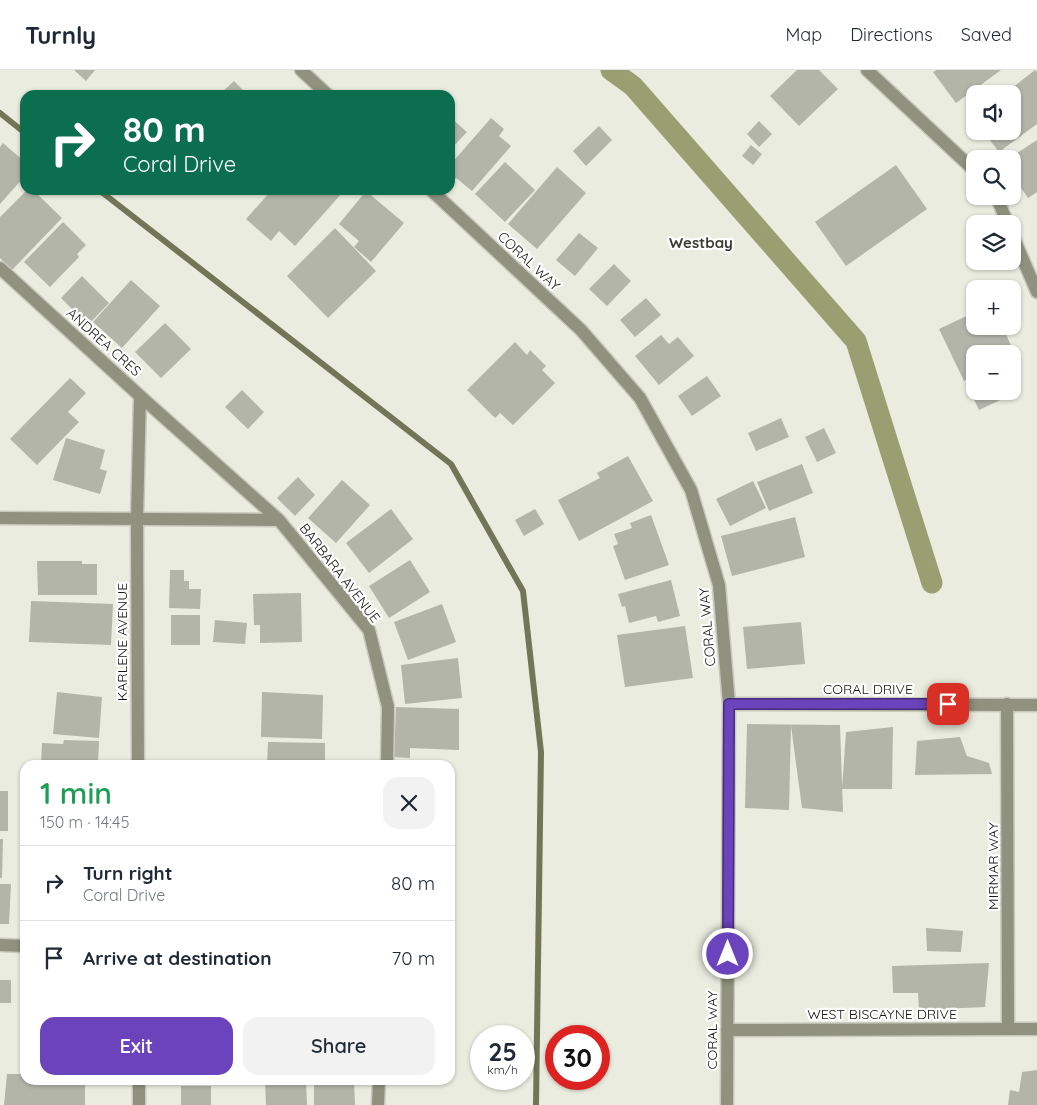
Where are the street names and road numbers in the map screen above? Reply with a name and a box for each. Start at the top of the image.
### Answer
street label: CORAL WAY [494,227,564,295]
street label: ANDREA CRES [63,304,145,380]
street label: BARBARA AVENUE [296,520,384,626]
street label: KARLENE AVENUE [113,583,131,701]
street label: CORAL WAY [695,587,719,667]
street label: CORAL DRIVE [823,680,913,698]
street label: MIRMAR WAY [984,822,1002,910]
street label: CORAL WAY [703,990,721,1070]
street label: WEST BISCAYNE DRIVE [807,1005,957,1023]

